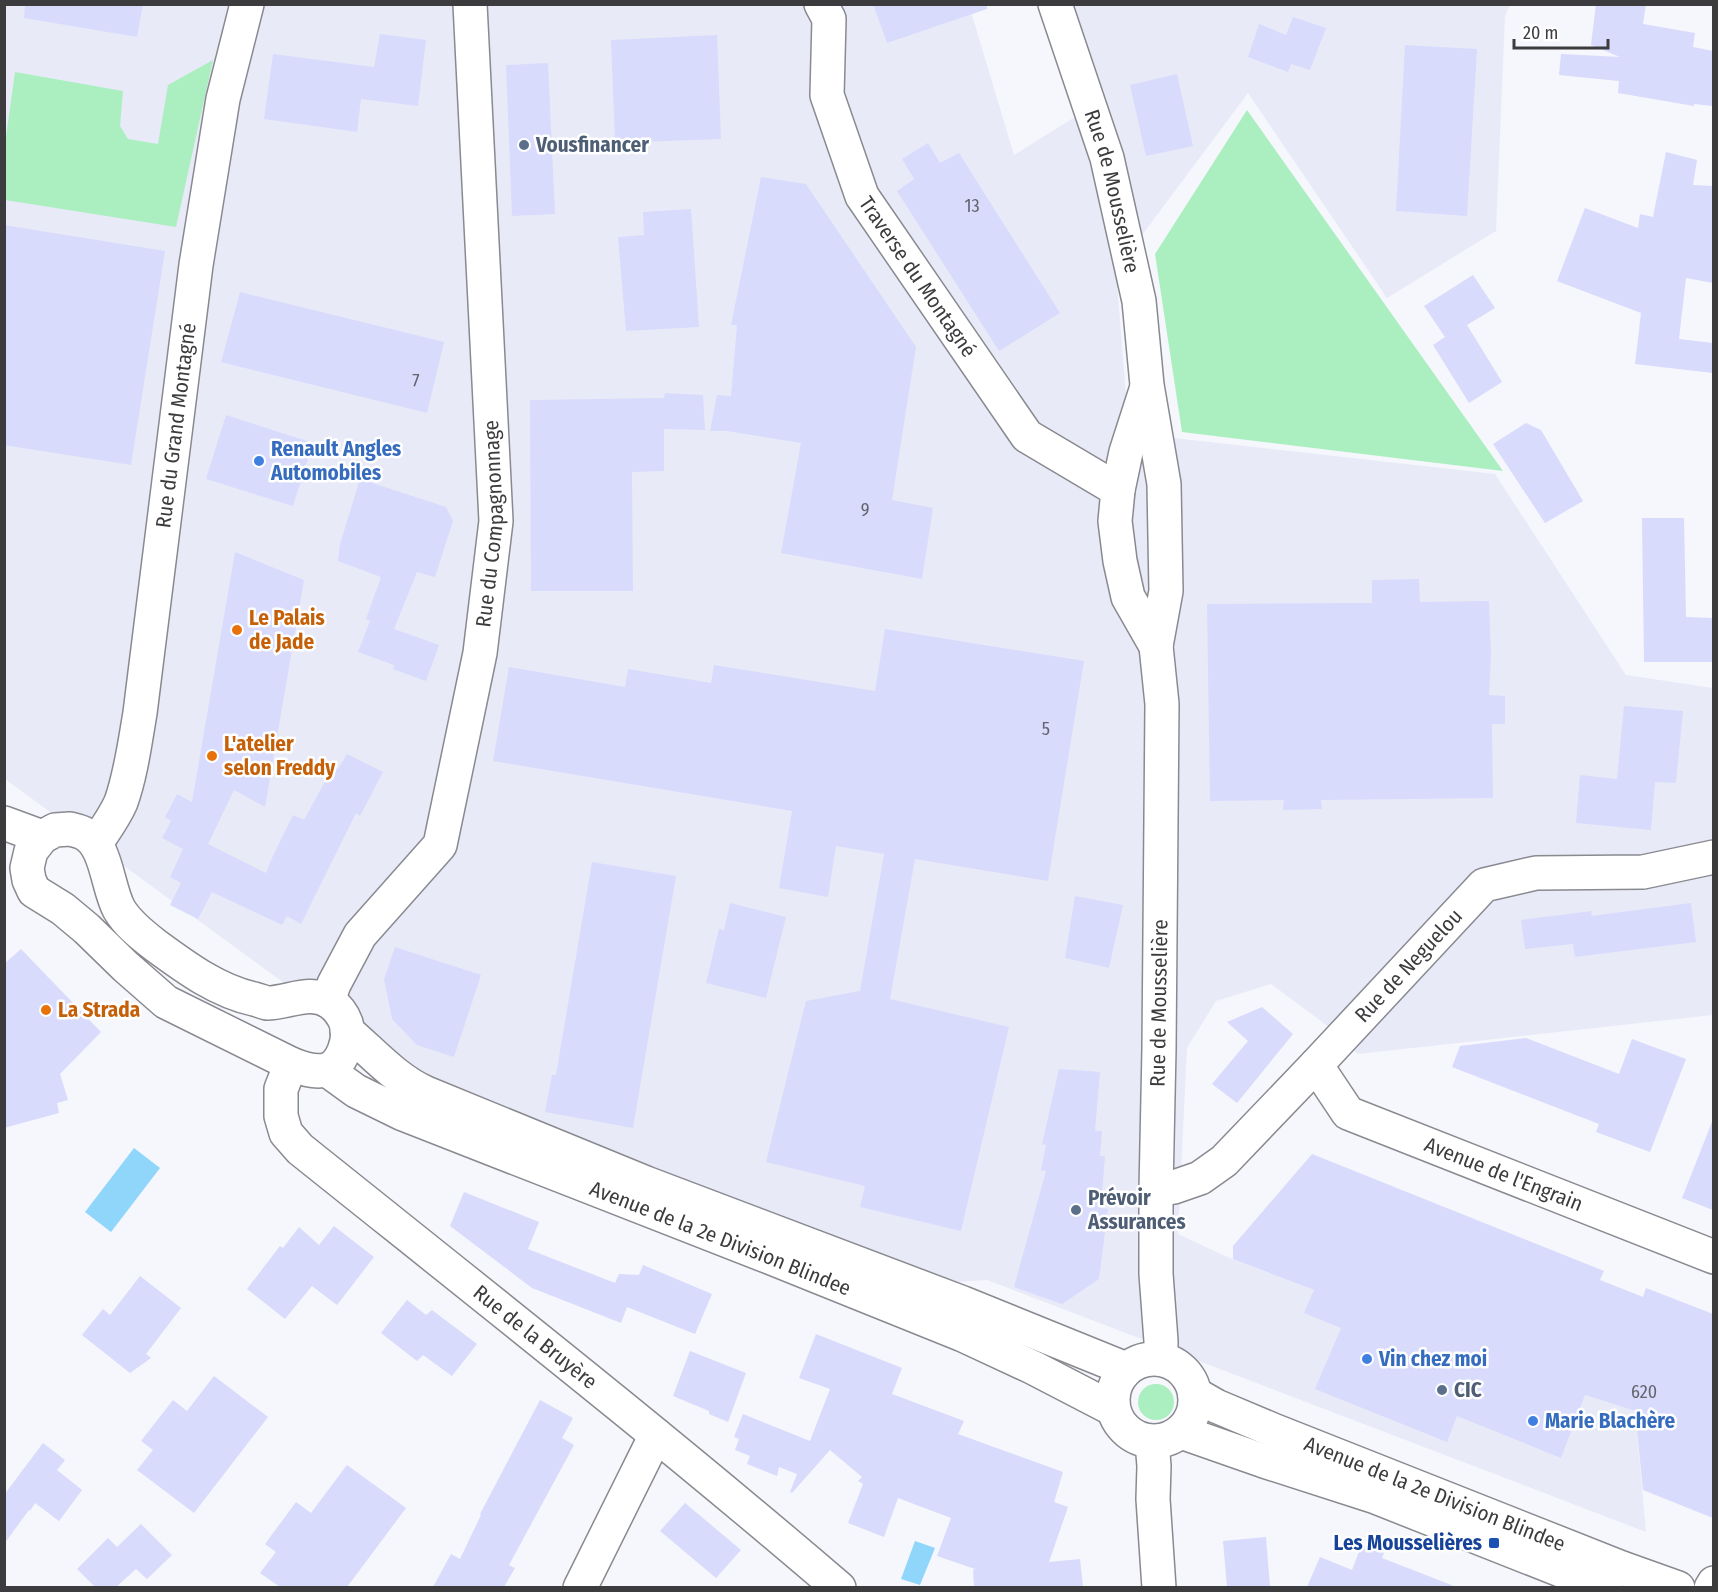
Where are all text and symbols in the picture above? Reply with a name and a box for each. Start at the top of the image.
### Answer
scale bar [1514,12,1608,50]
text: 20 m [1523,22,1558,44]
street label: Rue de Mousselière [1079,106,1145,275]
place label: Vousfinancer [535,132,649,158]
marker: Vousfinancer [517,138,531,152]
street label: Traverse du Montagné [853,192,982,362]
house number: 13 [964,195,980,217]
street label: Rue du Grand Montagné [150,321,202,530]
house number: 7 [412,370,420,392]
street label: Rue du Compagnonnage [470,420,509,629]
place label: Renault Angles Automobiles [270,436,401,486]
marker: Renault Angles Automobiles [252,454,266,468]
house number: 9 [861,499,869,521]
place label: Le Palais de Jade [249,605,325,655]
marker: Le Palais de Jade [230,623,244,637]
house number: 5 [1042,718,1050,740]
place label: L'atelier selon Freddy [224,731,336,781]
marker: L'atelier selon Freddy [205,749,219,763]
street label: Rue de Neguelou [1349,903,1468,1028]
street label: Rue de Mousselière [1145,919,1173,1087]
place label: La Strada [58,997,140,1023]
marker: La Strada [39,1003,53,1017]
street label: Avenue de l'Engrain [1421,1131,1587,1217]
street label: Avenue de la 2e Division Blindee [586,1175,855,1302]
place label: Prévoir Assurances [1087,1185,1186,1235]
marker: Prévoir Assurances [1069,1203,1083,1217]
street label: Rue de la Bruyère [468,1280,602,1395]
place label: Vin chez moi [1378,1346,1487,1372]
marker: Vin chez moi [1360,1352,1374,1366]
place label: CIC [1454,1377,1482,1403]
house number: 620 [1631,1381,1657,1403]
marker: CIC [1435,1383,1449,1397]
place label: Marie Blachère [1545,1408,1675,1434]
marker: Marie Blachère [1526,1414,1540,1428]
street label: Avenue de la 2e Division Blindee [1301,1431,1569,1557]
place label: Les Mousselières [1334,1530,1482,1556]
marker: Les Mousselières [1487,1536,1501,1550]

